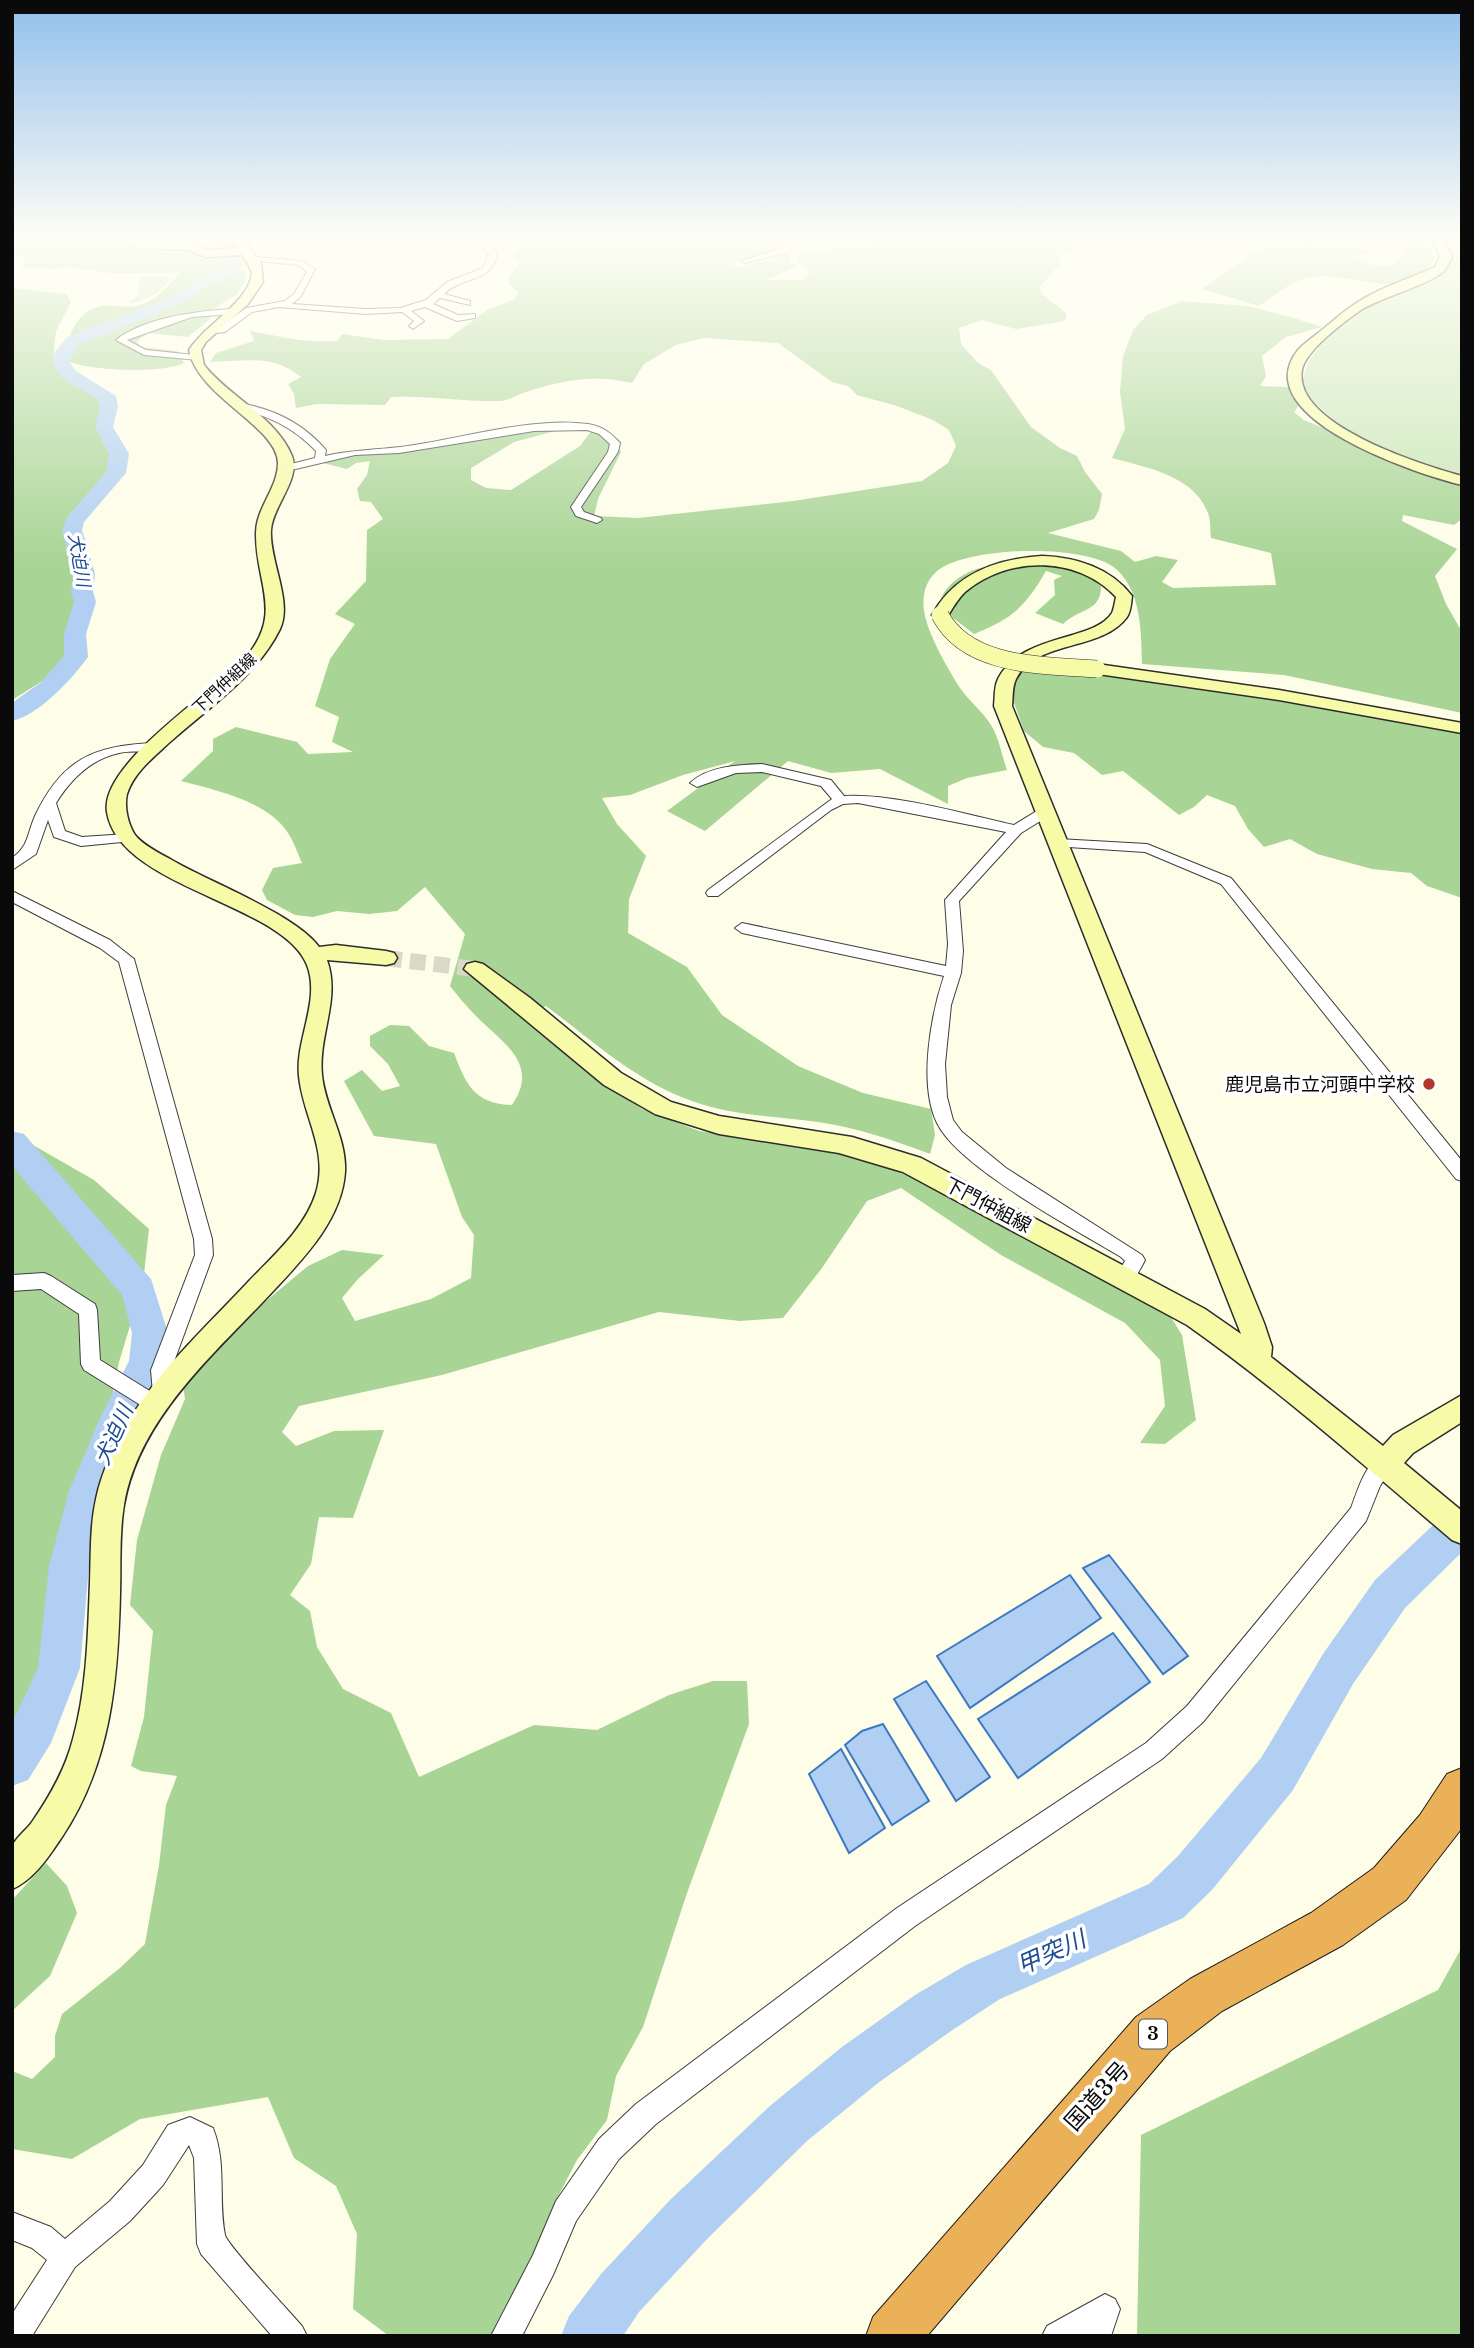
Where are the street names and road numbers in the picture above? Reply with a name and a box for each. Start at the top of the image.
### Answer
street label: 下門仲組線 [188,648,260,718]
street label: 下門仲組線 [941,1173,1035,1237]
road number: 3 [1139,2020,1167,2048]
street label: 国道3号 [1059,2056,1135,2136]

